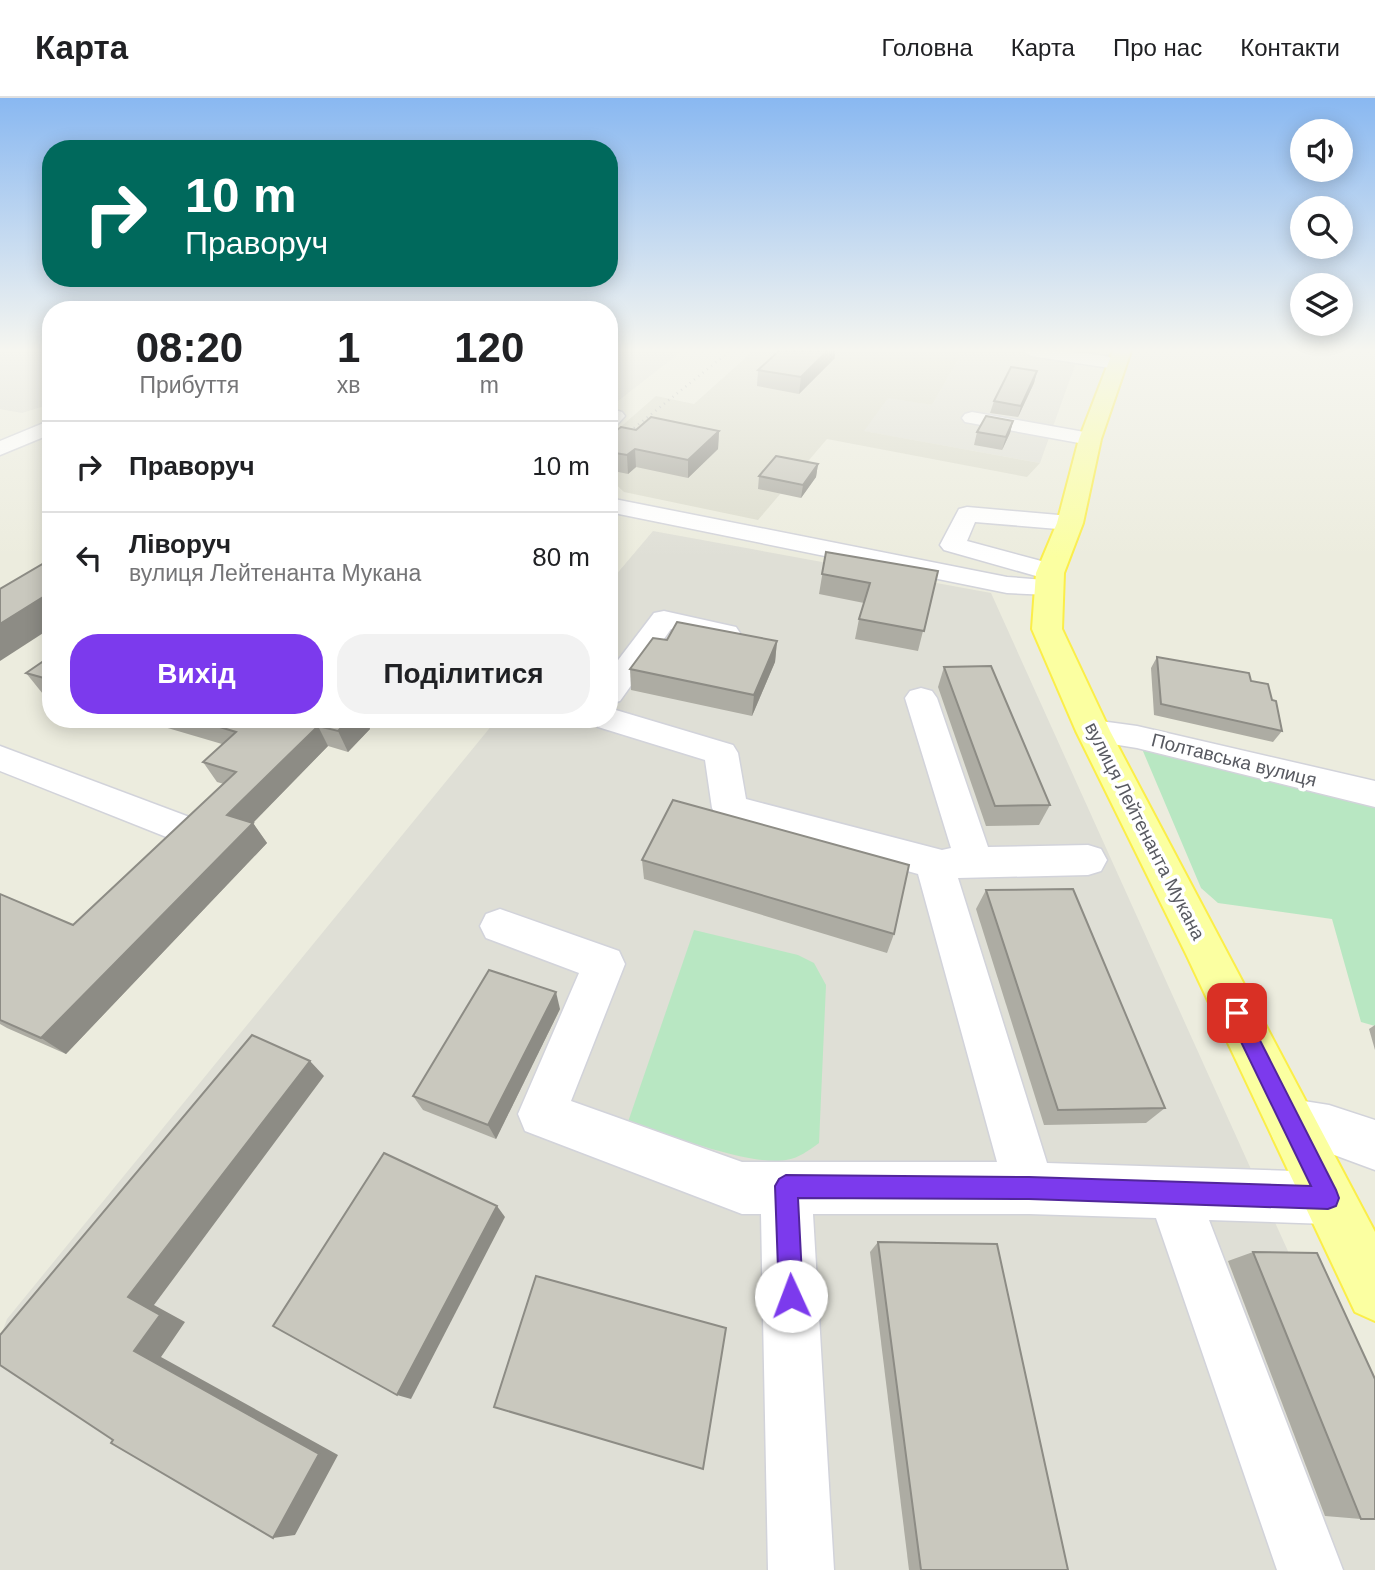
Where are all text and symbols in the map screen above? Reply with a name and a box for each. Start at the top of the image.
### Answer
text: Карта [35,29,128,66]
text: Головна [882,34,973,61]
text: Карта [1011,34,1075,61]
text: Про нас [1113,34,1202,61]
text: Контакти [1240,34,1340,61]
map controls [1290,119,1353,336]
button: sound [1290,119,1353,182]
icon: right [70,168,161,259]
text: 10 m [185,168,297,222]
button: search [1290,196,1353,259]
text: Праворуч [185,225,328,261]
button: layers [1290,273,1353,336]
text: 08:20 [136,324,243,371]
text: 1 [337,324,360,371]
text: 120 [454,324,524,371]
text: Прибуття [139,372,239,398]
text: хв [337,372,361,398]
text: m [480,372,499,398]
icon: right [70,448,108,486]
text: Праворуч [129,451,255,481]
text: 10 m [532,451,590,481]
text: Ліворуч [129,529,231,559]
icon: left [70,539,108,577]
text: 80 m [532,542,590,572]
text: вулиця Лейтенанта Мукана [129,560,421,586]
button: Вихід [70,634,323,714]
button: Поділитися [337,634,590,714]
street label: вулиця Лейтенанта Мукана [1081,719,1209,944]
street label: Полтавська вулиця [1149,729,1319,791]
pin [1207,983,1267,1043]
icon: arrive [1218,994,1256,1032]
position arrow [754,1259,828,1333]

